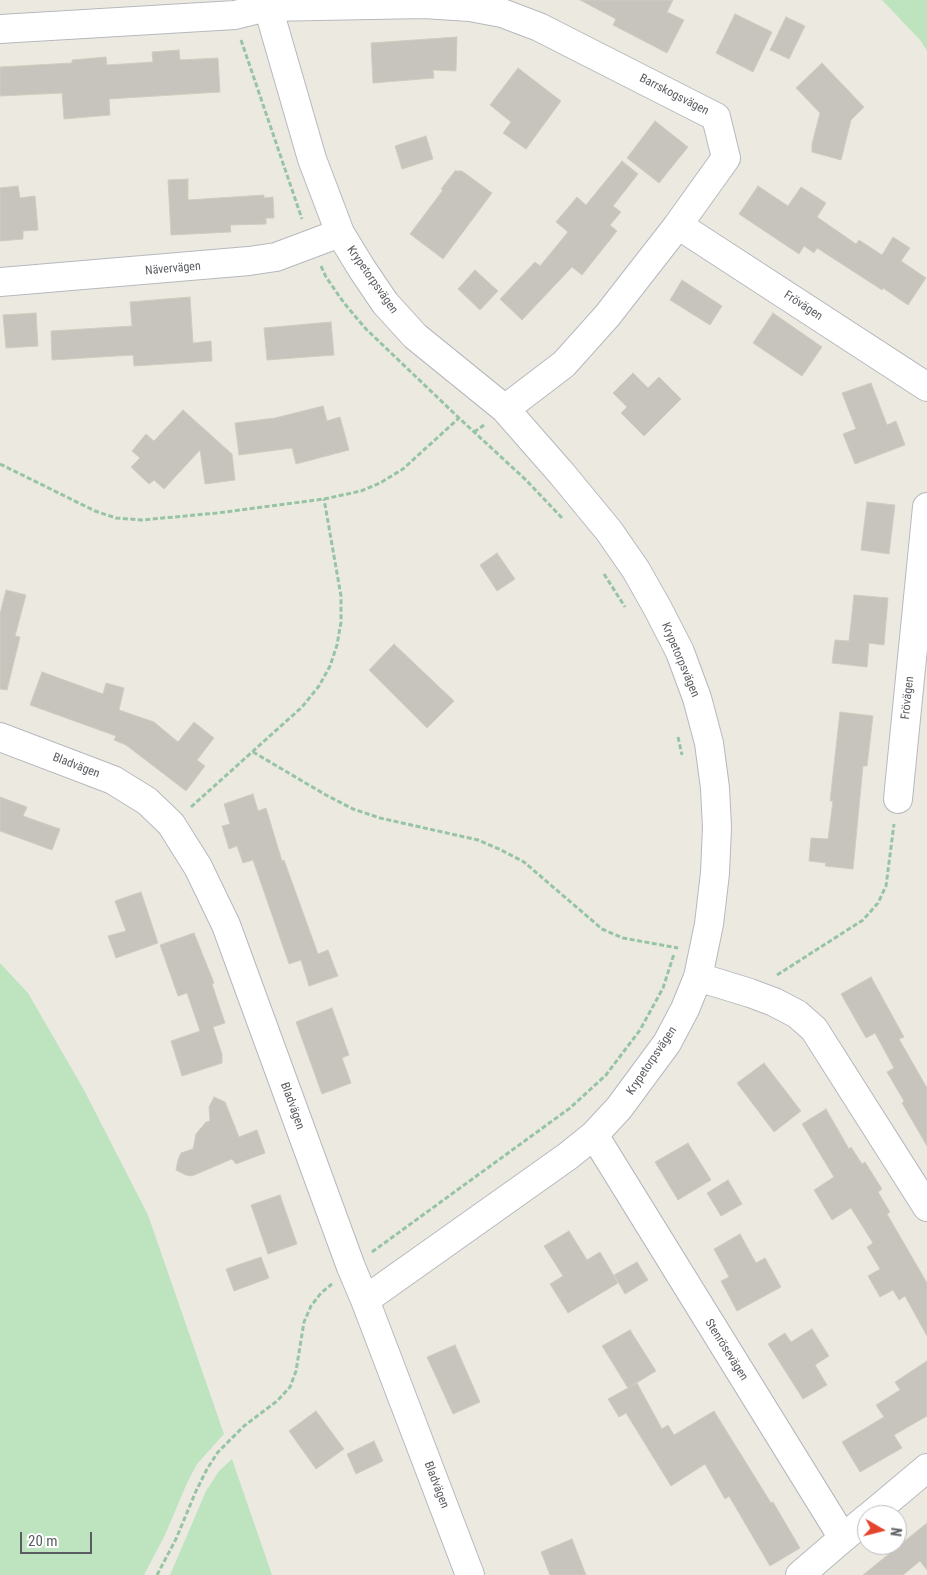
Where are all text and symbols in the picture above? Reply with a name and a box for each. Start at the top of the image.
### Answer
street label: Barrskogsvägen [637,71,711,119]
street label: Krypetorpsvägen [343,243,401,317]
street label: Nävervägen [145,259,201,279]
street label: Frövägen [781,288,825,324]
street label: Krypetorpsvägen [658,621,702,699]
street label: Frövägen [899,676,917,720]
street label: Bladvägen [50,750,102,782]
street label: Krypetorpsvägen [624,1024,680,1098]
street label: Bladvägen [277,1080,307,1132]
street label: Stenrösevägen [701,1317,751,1383]
street label: Bladvägen [420,1459,452,1511]
north arrow [857,1505,907,1555]
scale bar [22,1522,95,1554]
text: N [887,1527,904,1537]
text: 20 m [28,1532,58,1550]

